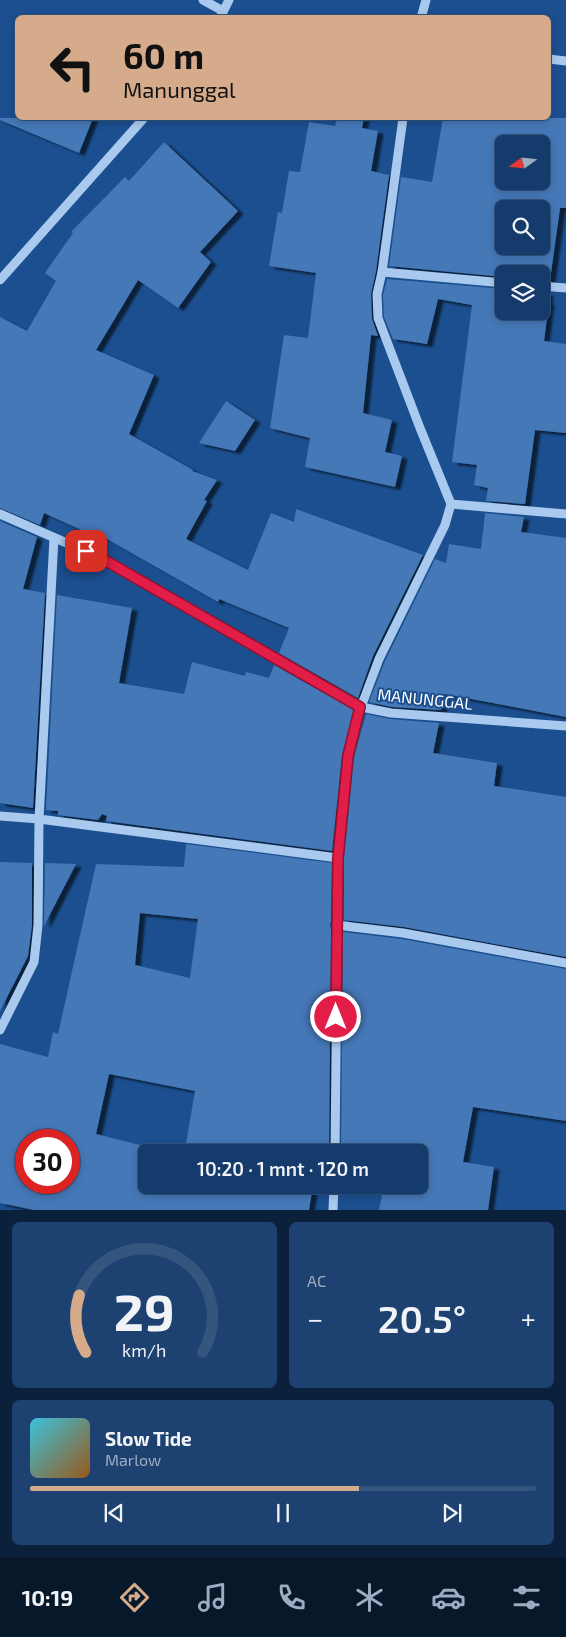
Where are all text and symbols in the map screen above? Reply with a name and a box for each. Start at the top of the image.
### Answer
text: 60 m [123,34,204,76]
icon: left [40,35,105,100]
text: Manunggal [123,76,236,102]
north arrow [495,135,550,190]
map controls [495,135,550,320]
button: search [495,200,550,255]
button: layers [495,265,550,320]
pin [65,530,107,572]
icon: arrive [72,537,100,565]
street label: MANUNGGAL [377,684,474,713]
position arrow [309,990,361,1042]
speed limit sign: 30 [15,1129,80,1194]
text: 10:20 · 1 mnt · 120 m [197,1157,369,1180]
text: AC [307,1271,326,1290]
text: 29 [114,1279,175,1341]
text: 20.5° [378,1295,466,1341]
text: − [307,1301,323,1335]
text: + [521,1301,536,1335]
text: km/h [122,1339,167,1361]
text: Slow Tide [105,1427,192,1450]
text: Marlow [105,1450,161,1469]
icon: previous [100,1499,128,1527]
icon: pause [269,1499,297,1527]
icon: next [438,1499,466,1527]
icon: directions [117,1580,152,1615]
icon: music [195,1580,230,1615]
icon: phone [274,1580,309,1615]
icon: climate [352,1580,387,1615]
icon: car [431,1580,466,1615]
icon: filters [509,1580,544,1615]
text: 10:19 [22,1584,73,1610]

